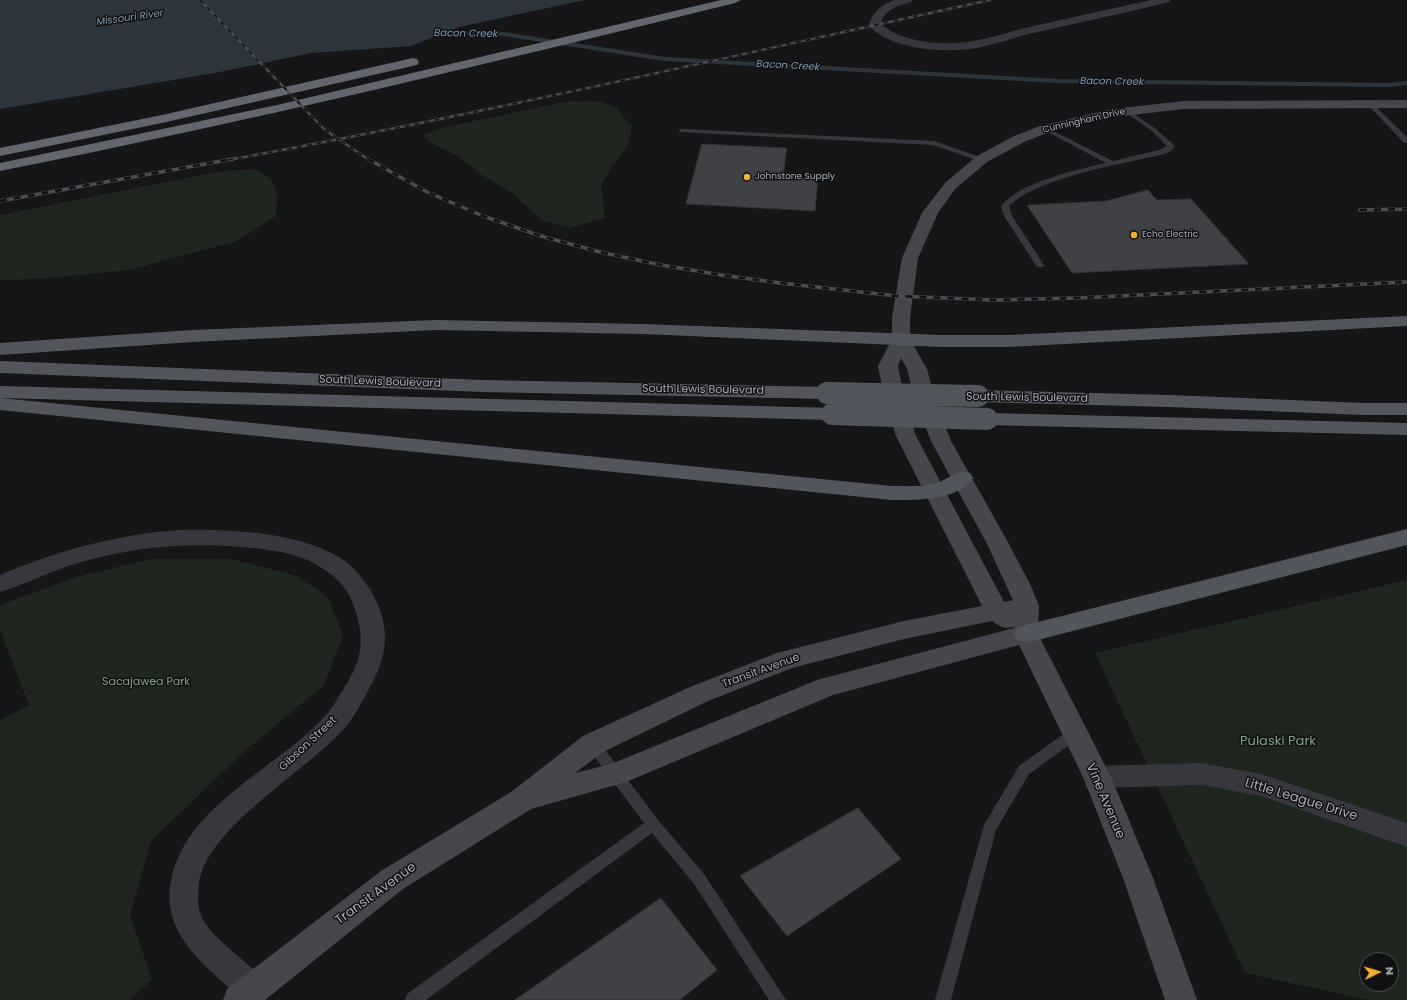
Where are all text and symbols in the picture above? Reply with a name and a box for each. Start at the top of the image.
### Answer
water label: Missouri River [96,7,164,29]
water label: Bacon Creek [434,27,498,41]
water label: Bacon Creek [756,58,820,74]
water label: Bacon Creek [1080,75,1144,89]
street label: Cunningham Drive [1042,106,1126,136]
marker: Johnstone Supply [742,172,752,182]
place label: Johnstone Supply [755,172,835,182]
marker: Echo Electric [1129,230,1139,240]
place label: Echo Electric [1142,230,1198,240]
street label: South Lewis Boulevard [319,373,441,391]
street label: South Lewis Boulevard [642,382,764,398]
street label: South Lewis Boulevard [966,390,1088,406]
street label: Transit Avenue [721,651,801,691]
park label: Sacajawea Park [102,675,190,689]
street label: Gibson Street [277,714,339,774]
park label: Pulaski Park [1240,734,1316,750]
street label: Vine Avenue [1082,761,1128,841]
street label: Little League Drive [1243,775,1359,825]
street label: Transit Avenue [333,859,419,929]
north arrow [1359,952,1399,992]
text: N [1382,966,1398,976]

